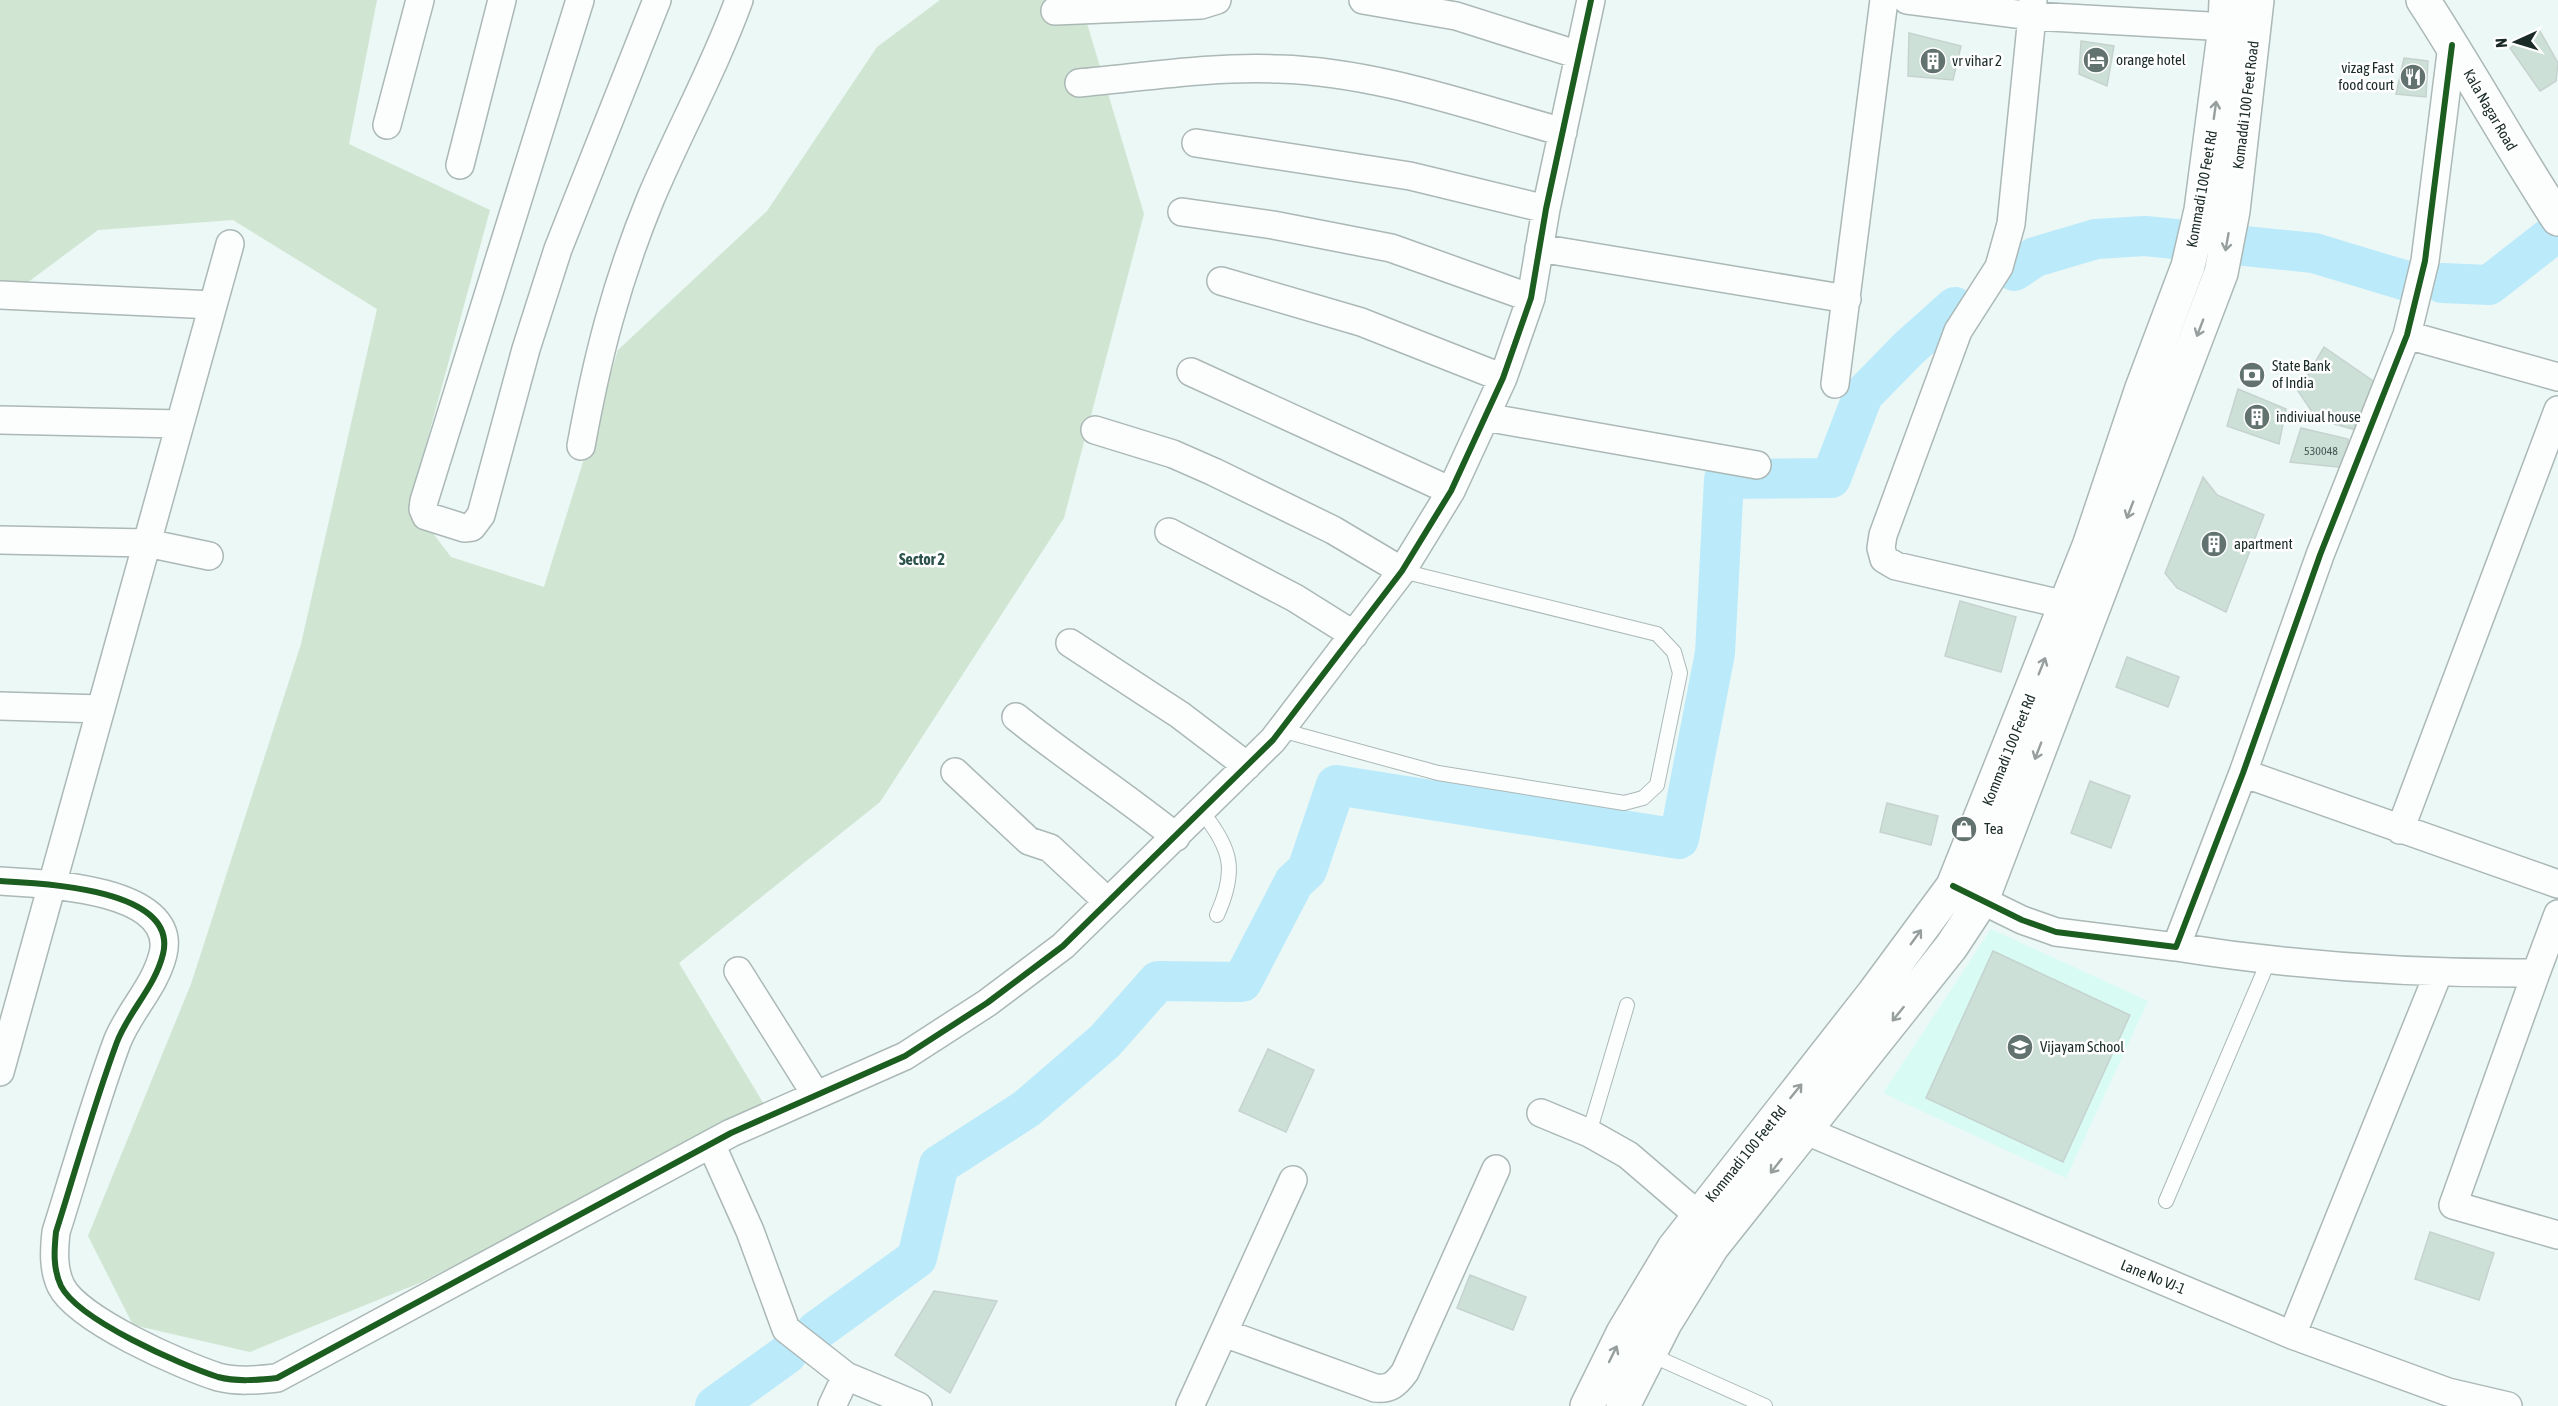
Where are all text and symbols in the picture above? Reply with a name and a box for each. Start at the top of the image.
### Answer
north arrow [2486,12,2546,72]
text: N [2492,38,2510,48]
street label: Komaddi 100 Feet Road [2229,40,2262,170]
hotel icon: orange hotel [2081,45,2111,75]
building icon: vr vihar 2 [1918,46,1948,76]
place label: orange hotel [2116,51,2186,68]
place label: vr vihar 2 [1952,52,2002,69]
place label: vizag Fast food court [2338,59,2394,93]
restaurant icon: vizag Fast food court [2398,62,2428,92]
street label: Kala Nagar Road [2460,66,2521,153]
one-way arrow [2210,101,2221,120]
street label: Kommadi 100 Feet Rd [2183,129,2220,249]
one-way arrow [2221,232,2232,252]
one-way arrow [2194,318,2205,337]
place label: State Bank of India [2272,357,2331,391]
bank icon: State Bank of India [2237,360,2267,390]
building icon: indiviual house [2242,402,2272,432]
place label: indiviual house [2276,408,2361,425]
house number: 530048 [2304,444,2338,458]
one-way arrow [2124,500,2135,519]
building icon: apartment [2199,529,2229,559]
place label: apartment [2234,535,2293,552]
district label: Sector 2 [899,550,945,568]
one-way arrow [2037,658,2048,676]
street label: Kommadi 100 Feet Rd [1978,692,2039,808]
one-way arrow [2032,741,2043,760]
shop icon: Tea [1949,814,1979,844]
place label: Tea [1984,820,2003,837]
one-way arrow [1910,930,1922,946]
one-way arrow [1891,1006,1904,1022]
school or university icon: Vijayam School [2005,1032,2035,1062]
place label: Vijayam School [2040,1038,2124,1055]
one-way arrow [1790,1083,1803,1099]
street label: Kommadi 100 Feet Rd [1702,1102,1790,1205]
one-way arrow [1769,1158,1782,1174]
street label: Lane No VJ-1 [2118,1256,2188,1297]
one-way arrow [1608,1345,1619,1363]

